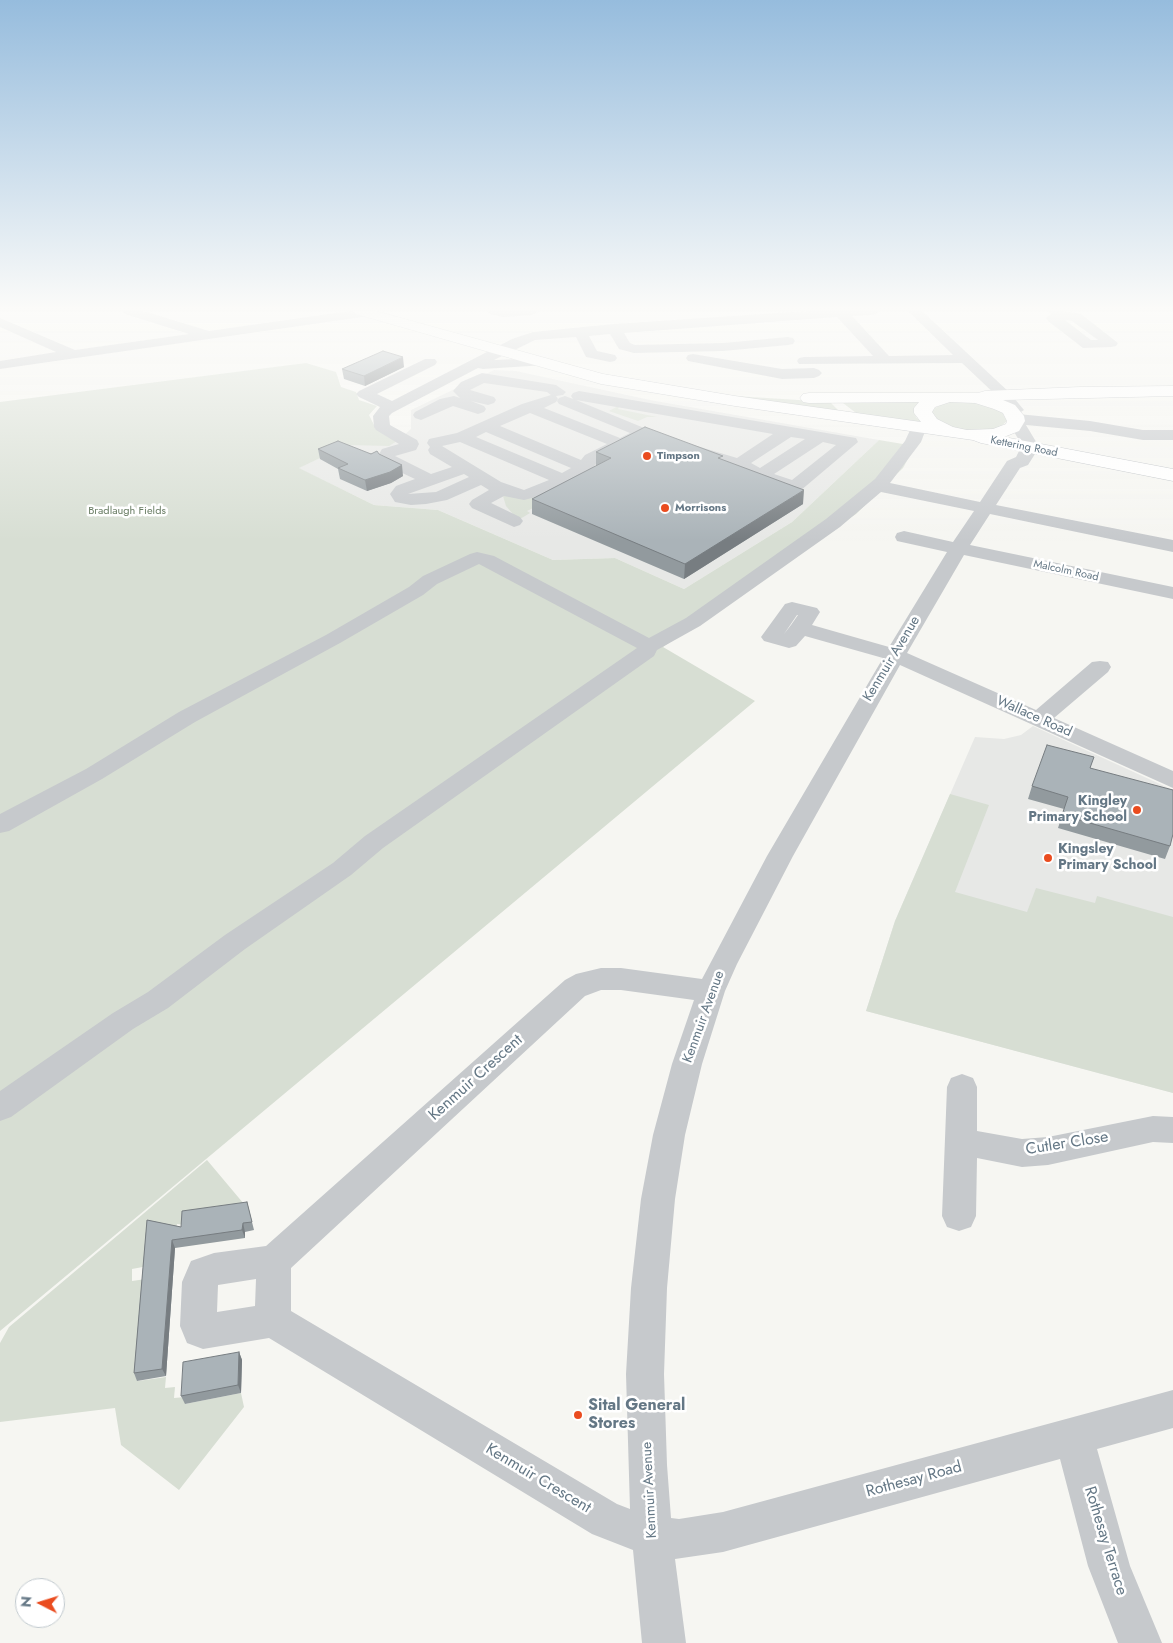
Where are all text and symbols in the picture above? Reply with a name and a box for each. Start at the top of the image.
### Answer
street label: Kettering Road [989,434,1059,460]
place label: Timpson [657,449,700,463]
marker: Timpson [641,450,653,462]
place label: Morrisons [675,501,726,515]
marker: Morrisons [659,502,671,514]
park label: Bradlaugh Fields [88,504,166,518]
street label: Malcolm Road [1032,558,1100,584]
street label: Kenmuir Avenue [860,613,924,705]
street label: Wallace Road [994,693,1074,741]
place label: Kingley Primary School [1028,794,1127,826]
marker: Kingley Primary School [1131,804,1143,816]
place label: Kingsley Primary School [1058,842,1157,874]
marker: Kingsley Primary School [1042,852,1054,864]
street label: Kenmuir Avenue [680,969,728,1065]
street label: Kenmuir Crescent [425,1031,527,1125]
street label: Cutler Close [1024,1128,1110,1160]
place label: Sital General Stores [588,1396,685,1434]
marker: Sital General Stores [572,1409,584,1421]
street label: Kenmuir Crescent [482,1440,594,1518]
street label: Kenmuir Avenue [639,1441,661,1539]
street label: Rothesay Road [864,1458,964,1502]
street label: Rothesay Terrace [1079,1484,1131,1598]
north arrow [15,1578,65,1628]
text: N [16,1595,37,1608]

